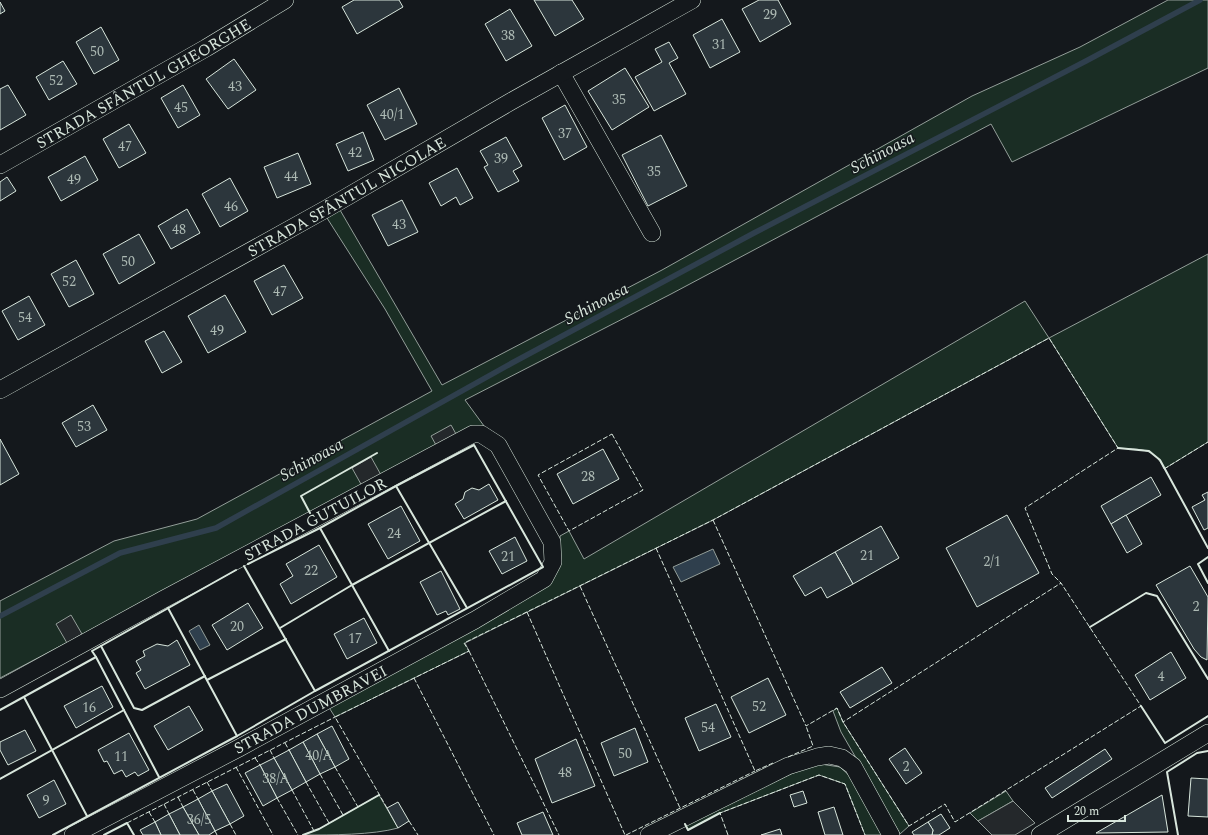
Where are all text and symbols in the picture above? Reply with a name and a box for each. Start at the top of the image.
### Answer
house number: 29 [763,4,777,25]
street label: STRADA SFÂNTUL GHEORGHE [32,12,256,155]
house number: 38 [501,25,515,46]
house number: 31 [712,34,726,55]
house number: 50 [90,41,104,62]
house number: 52 [49,70,63,91]
house number: 43 [228,76,242,97]
house number: 35 [612,89,626,110]
house number: 45 [174,97,188,118]
house number: 40/1 [380,104,404,125]
house number: 37 [558,123,572,144]
water label: Schinoasa [846,125,920,181]
street label: STRADA SFÂNTUL NICOLAE [243,131,451,263]
house number: 47 [118,136,132,157]
house number: 42 [348,142,362,163]
house number: 39 [494,148,508,169]
house number: 35 [647,161,661,182]
house number: 44 [284,166,298,187]
house number: 49 [67,169,81,190]
house number: 46 [224,196,238,217]
house number: 43 [392,214,406,235]
house number: 48 [172,219,186,240]
house number: 50 [121,251,135,272]
house number: 52 [62,271,76,292]
water label: Schinoasa [560,276,634,332]
house number: 47 [273,281,287,302]
house number: 54 [18,307,32,328]
house number: 49 [210,320,224,341]
house number: 53 [77,416,91,437]
water label: Schinoasa [275,431,349,488]
house number: 28 [581,466,595,487]
street label: STRADA GUTUILOR [240,471,391,567]
house number: 24 [387,523,401,544]
house number: 21 [860,545,874,566]
house number: 21 [501,546,515,567]
house number: 2/1 [983,551,1001,572]
house number: 22 [304,560,318,581]
house number: 2 [1193,596,1200,617]
house number: 20 [230,616,244,637]
house number: 17 [348,628,362,649]
street label: STRADA DUMBRAVEI [230,659,391,761]
house number: 4 [1158,666,1165,687]
house number: 52 [752,696,766,717]
house number: 16 [82,697,96,718]
house number: 54 [701,717,715,738]
house number: 50 [618,743,632,764]
house number: 40/A [305,745,333,766]
house number: 11 [114,746,128,767]
house number: 2 [903,756,910,777]
house number: 48 [558,762,572,783]
house number: 38/A [262,768,290,789]
house number: 9 [43,790,50,811]
scale bar [1068,797,1125,823]
text: 20 m [1074,802,1099,821]
house number: 36/5 [187,809,211,830]

